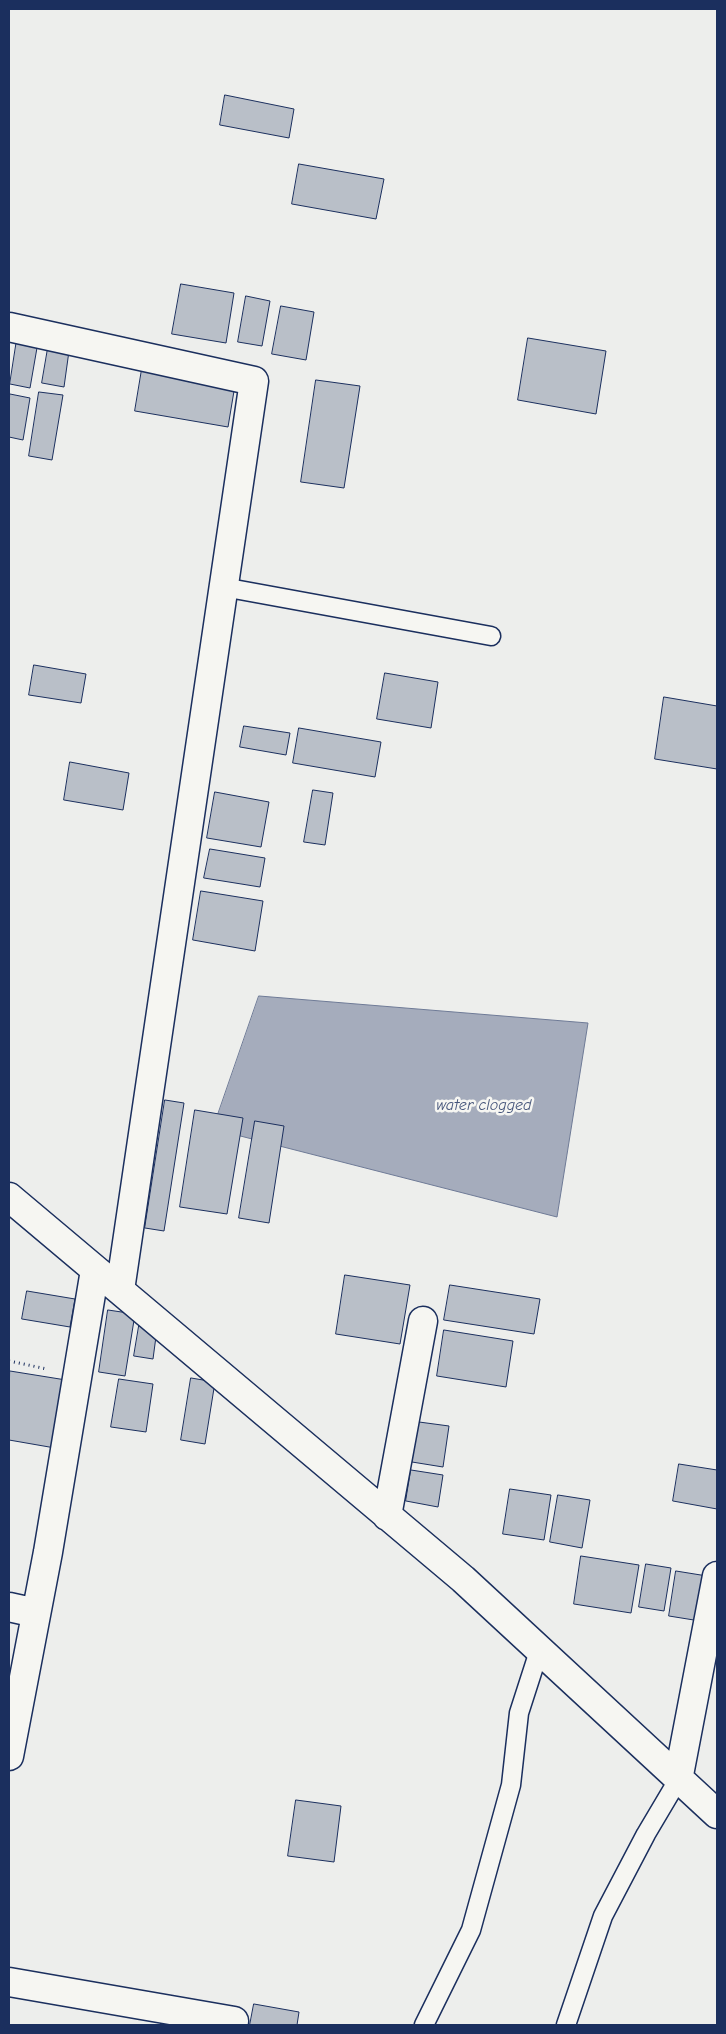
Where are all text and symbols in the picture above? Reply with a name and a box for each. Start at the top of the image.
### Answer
water label: water clogged [436,1095,532,1115]

